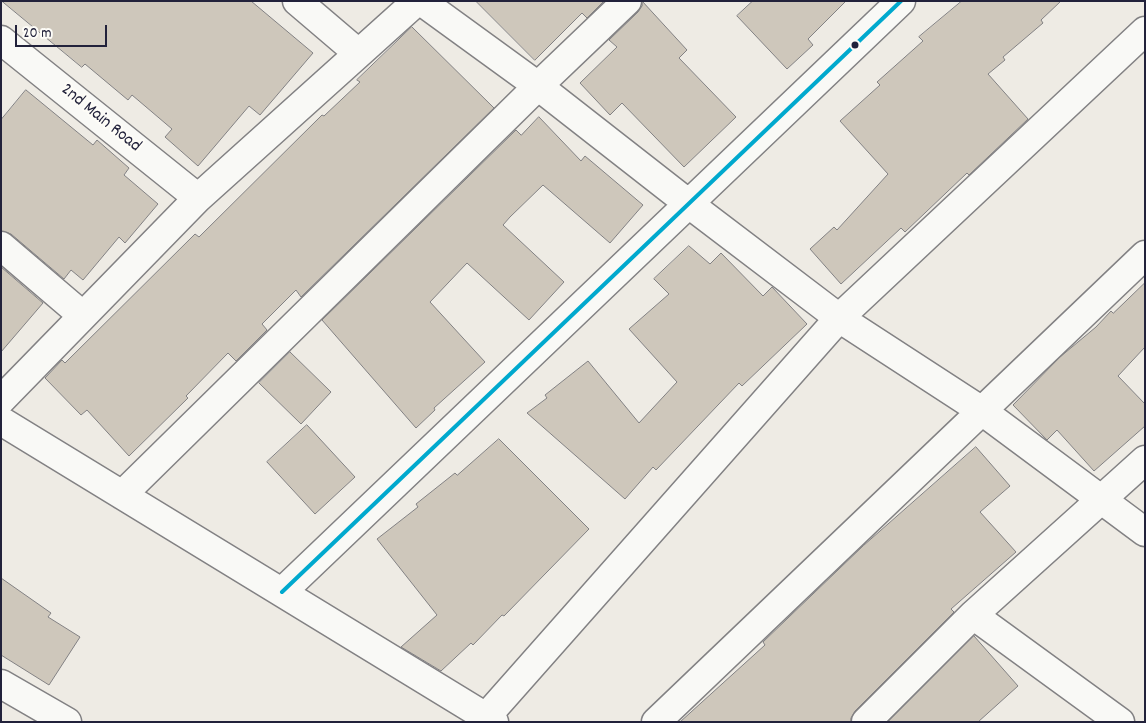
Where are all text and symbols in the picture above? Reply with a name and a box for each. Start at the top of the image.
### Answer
scale bar [18,15,110,47]
text: 20 m [23,23,51,45]
unlabelled marker [850,40,860,50]
street label: 2nd Main Road [55,80,145,158]

